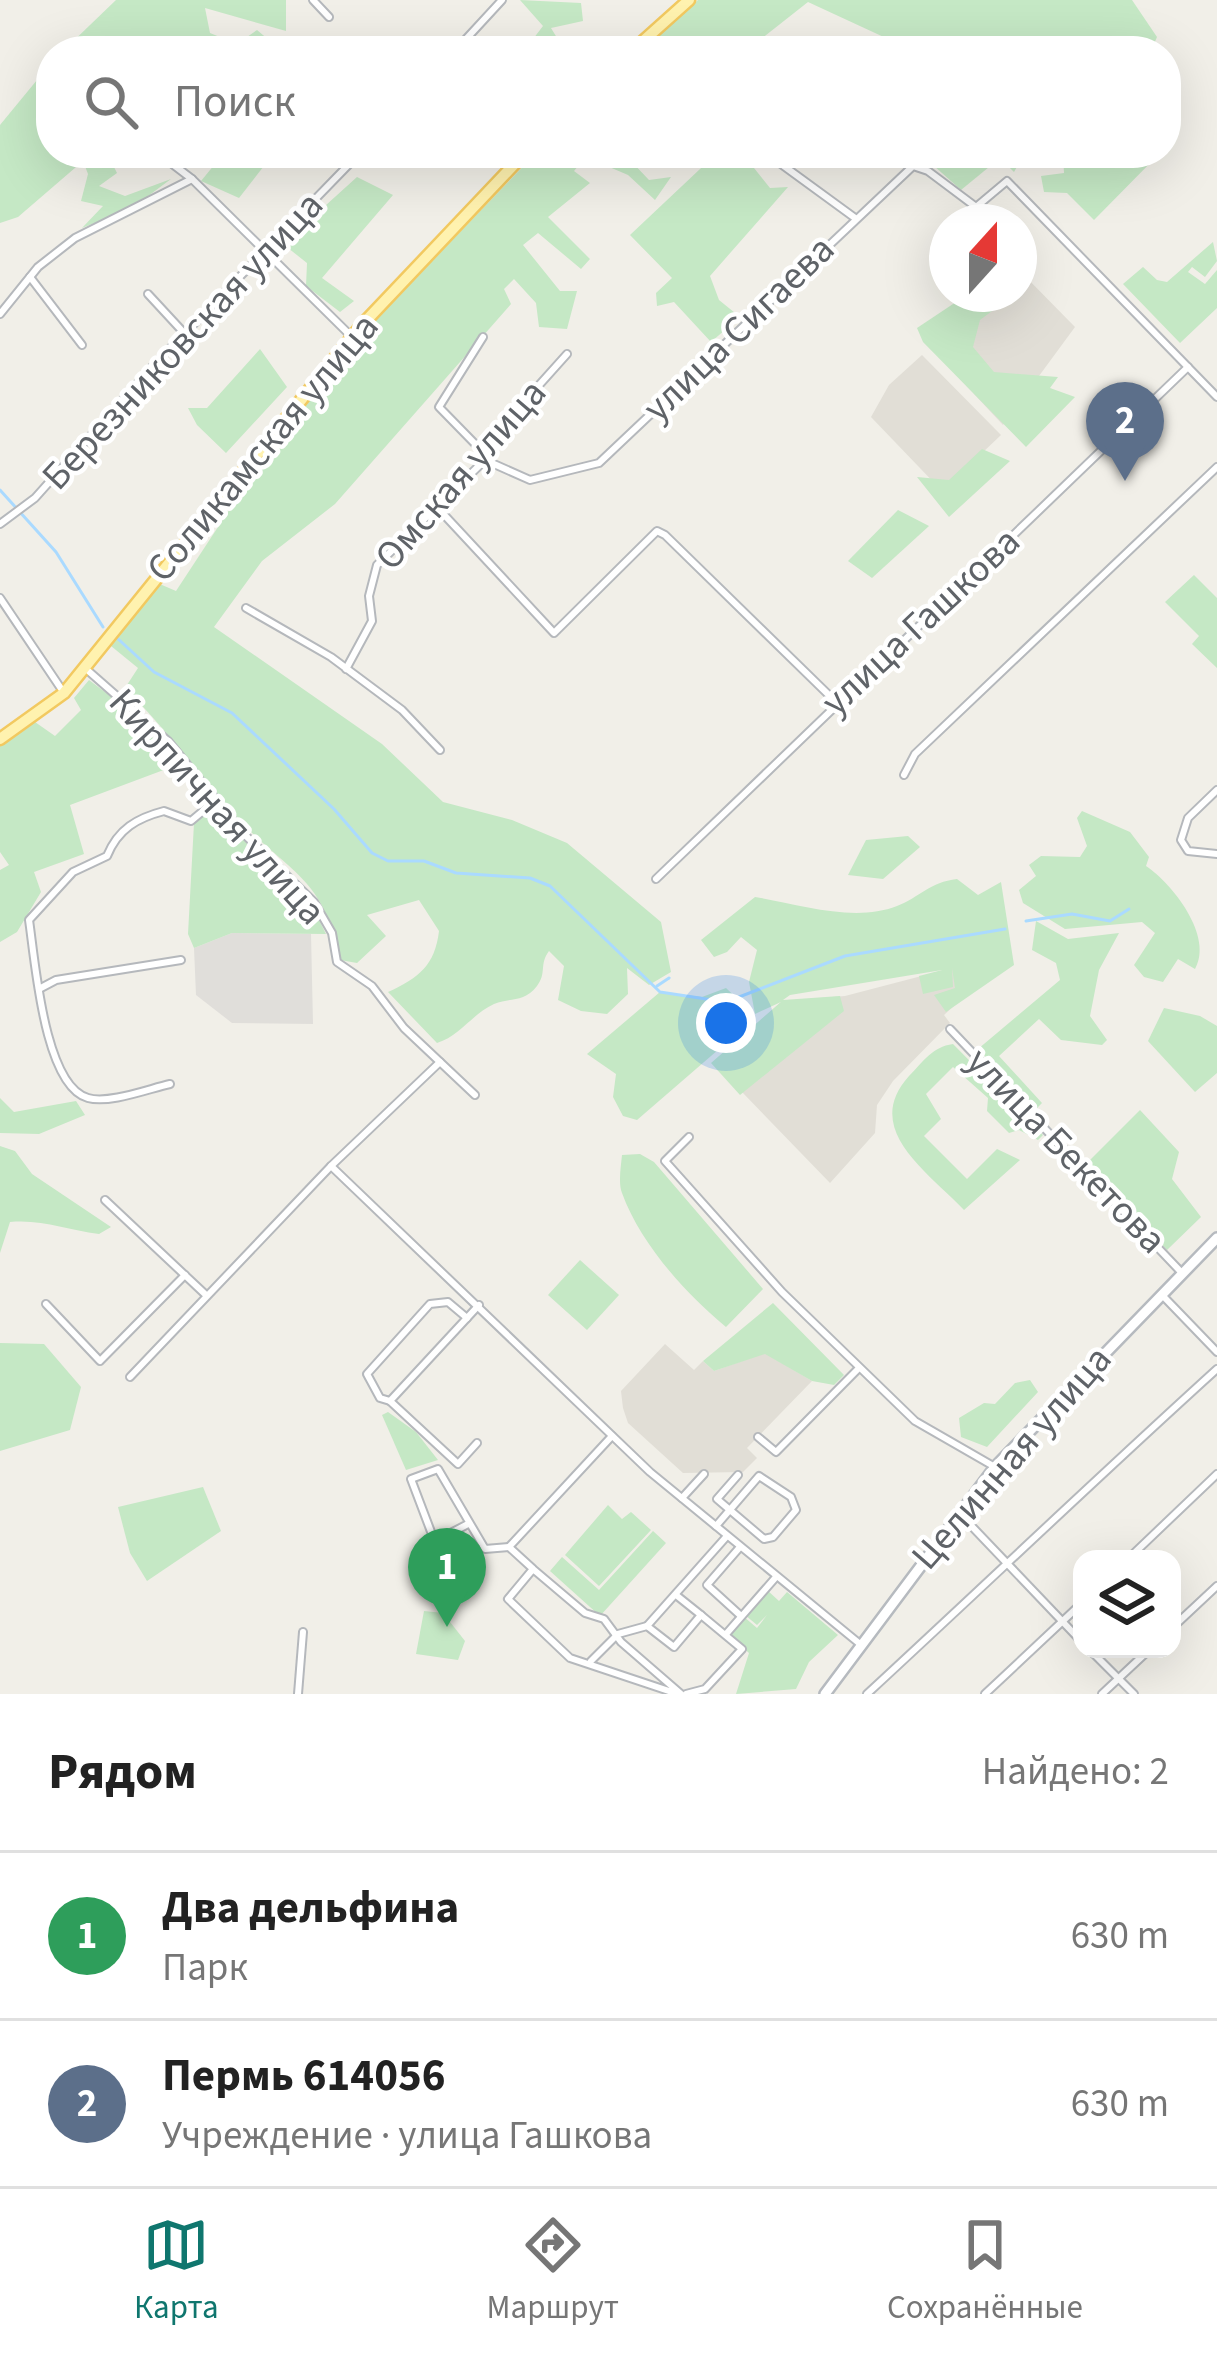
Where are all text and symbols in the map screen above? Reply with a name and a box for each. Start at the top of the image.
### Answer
search box [36,36,1181,168]
icon: search [78,69,144,135]
text: Поиск [174,70,296,134]
street label: Березниковская улица [29,179,337,503]
north arrow [929,204,1037,312]
street label: улица Сигаева [631,223,847,435]
street label: Соликамская улица [134,301,392,595]
street label: Омская улица [362,367,560,583]
pin: 2 [1086,382,1164,481]
street label: улица Гашкова [809,515,1033,729]
street label: Кирпичная улица [95,676,339,938]
your location [696,993,756,1053]
street label: улица Бекетова [953,1035,1179,1267]
street label: Целинная улица [899,1334,1125,1582]
pin: 1 [408,1528,486,1627]
map controls [1073,1550,1181,1658]
button: layers [1073,1550,1181,1658]
text: Рядом [48,1736,197,1808]
text: Найдено: 2 [982,1744,1169,1800]
text: Два дельфина [162,1876,459,1940]
text: 1 [77,1908,97,1964]
text: 630 m [1071,1908,1169,1964]
text: Парк [162,1940,248,1996]
text: Пермь 614056 [162,2044,445,2108]
text: 2 [77,2076,97,2132]
text: 630 m [1071,2076,1169,2132]
text: Учреждение · улица Гашкова [162,2108,652,2164]
tab: Карта [134,2212,219,2331]
tab: Маршрут [487,2212,619,2331]
tab: Сохранённые [887,2212,1083,2331]

